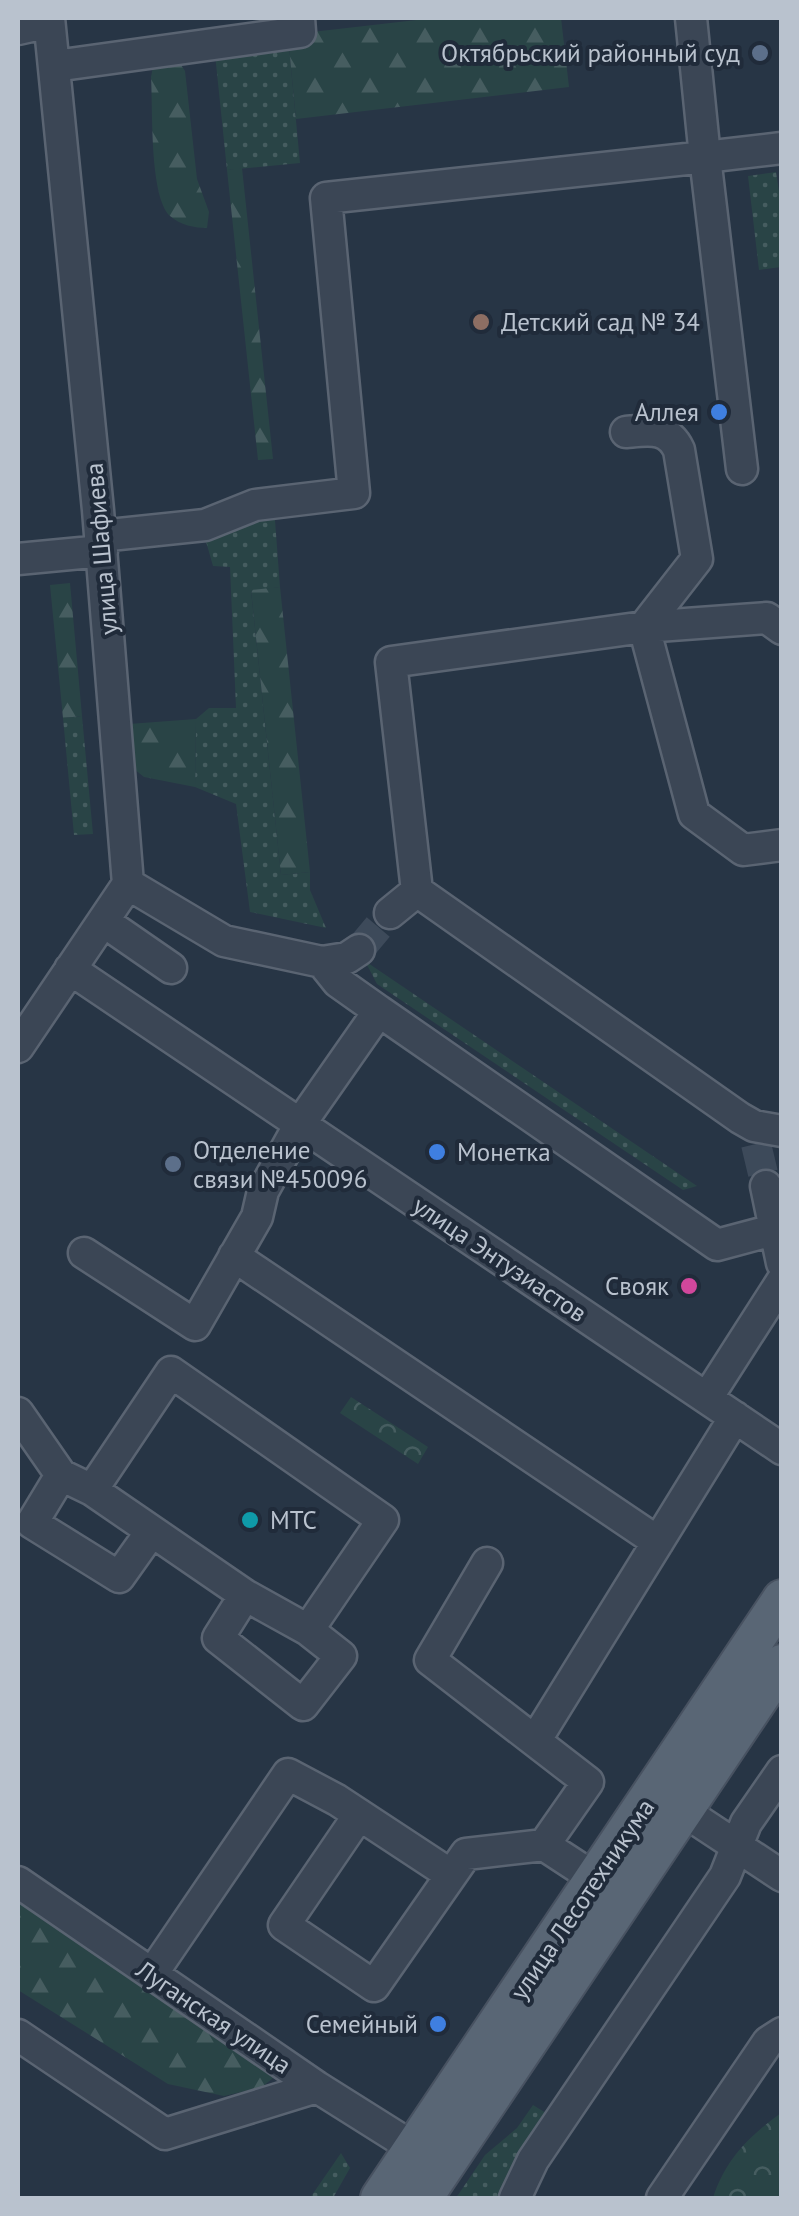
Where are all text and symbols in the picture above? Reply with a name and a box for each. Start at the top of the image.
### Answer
place label: Октябрьский районный суд [441,37,740,69]
marker: Октябрьский районный суд [749,42,771,64]
place label: Детский сад № 34 [501,306,700,338]
marker: Детский сад № 34 [470,311,492,333]
place label: Аллея [635,396,699,428]
marker: Аллея [708,401,730,423]
street label: улица Шафиева [78,462,124,636]
place label: Отделение связи №450096 [193,1134,367,1195]
place label: Монетка [457,1136,551,1168]
marker: Монетка [426,1141,448,1163]
marker: Отделение связи №450096 [162,1153,184,1175]
street label: улица Энтузиастов [407,1189,593,1329]
place label: Свояк [605,1270,669,1302]
marker: Свояк [678,1275,700,1297]
place label: МТС [270,1504,317,1536]
marker: МТС [239,1509,261,1531]
street label: улица Лесотехникума [503,1792,661,2006]
street label: Луганская улица [130,1953,298,2081]
place label: Семейный [306,2008,418,2040]
marker: Семейный [427,2013,449,2035]

